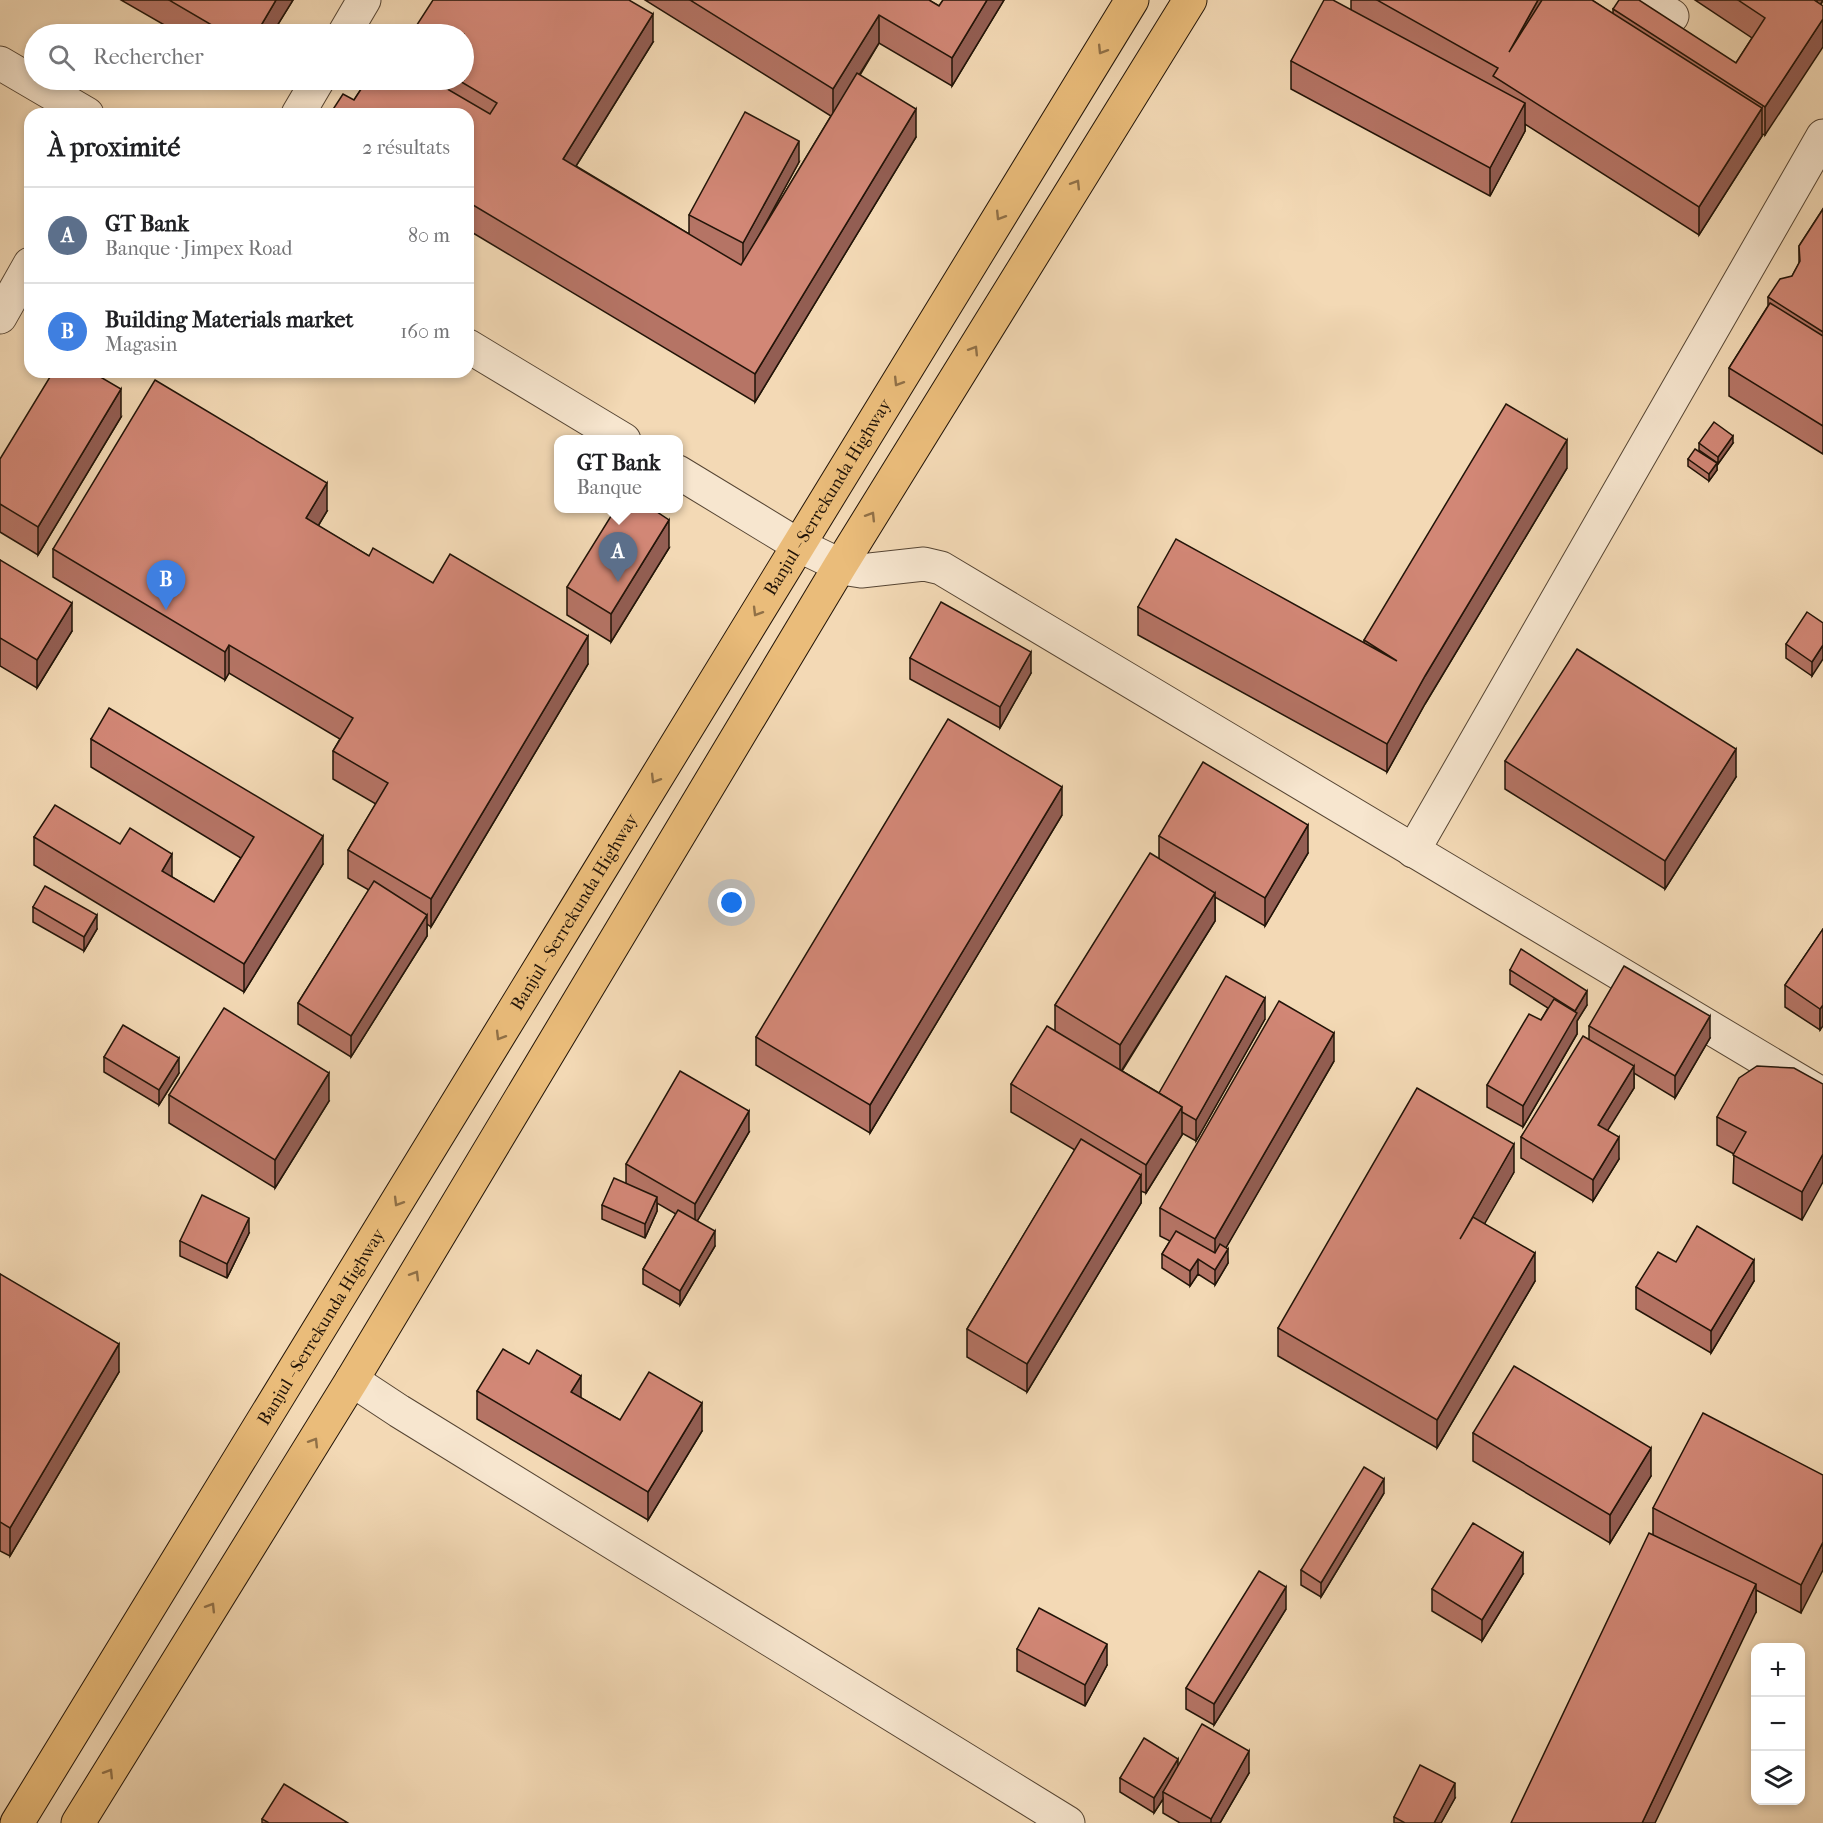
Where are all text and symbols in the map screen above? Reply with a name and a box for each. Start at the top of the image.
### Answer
search box [24,24,474,90]
icon: search [45,41,78,74]
text: Rechercher [93,44,204,70]
one-way arrow [1097,44,1109,54]
text: À proximité [48,132,180,163]
text: 2 résultats [362,136,450,159]
one-way arrow [1069,180,1081,190]
one-way arrow [995,210,1007,220]
text: GT Bank [105,211,189,237]
text: A [61,224,74,247]
text: 80 m [408,224,450,247]
text: Banque · Jimpex Road [105,237,293,260]
text: Building Materials market [105,307,353,333]
text: B [61,320,74,343]
text: 160 m [400,320,450,343]
text: Magasin [105,333,177,356]
one-way arrow [966,346,978,356]
one-way arrow [893,376,905,386]
street label: Banjul - Serrekunda Highway [760,394,897,599]
popup [554,435,683,513]
text: GT Bank [577,450,660,476]
text: Banque [577,476,642,499]
one-way arrow [863,512,875,522]
pin: A [598,532,638,582]
pin: B [146,560,186,610]
one-way arrow [753,606,764,617]
one-way arrow [651,773,663,783]
street label: Banjul - Serrekunda Highway [507,809,643,1014]
your location [717,888,746,917]
one-way arrow [496,1029,507,1040]
one-way arrow [394,1196,406,1206]
street label: Banjul - Serrekunda Highway [253,1224,390,1429]
one-way arrow [408,1271,420,1281]
one-way arrow [307,1438,318,1449]
one-way arrow [204,1603,216,1613]
map controls [1751,1643,1805,1805]
button: + [1751,1643,1805,1697]
button: − [1751,1697,1805,1751]
button: layers [1751,1751,1805,1805]
one-way arrow [101,1769,113,1779]

